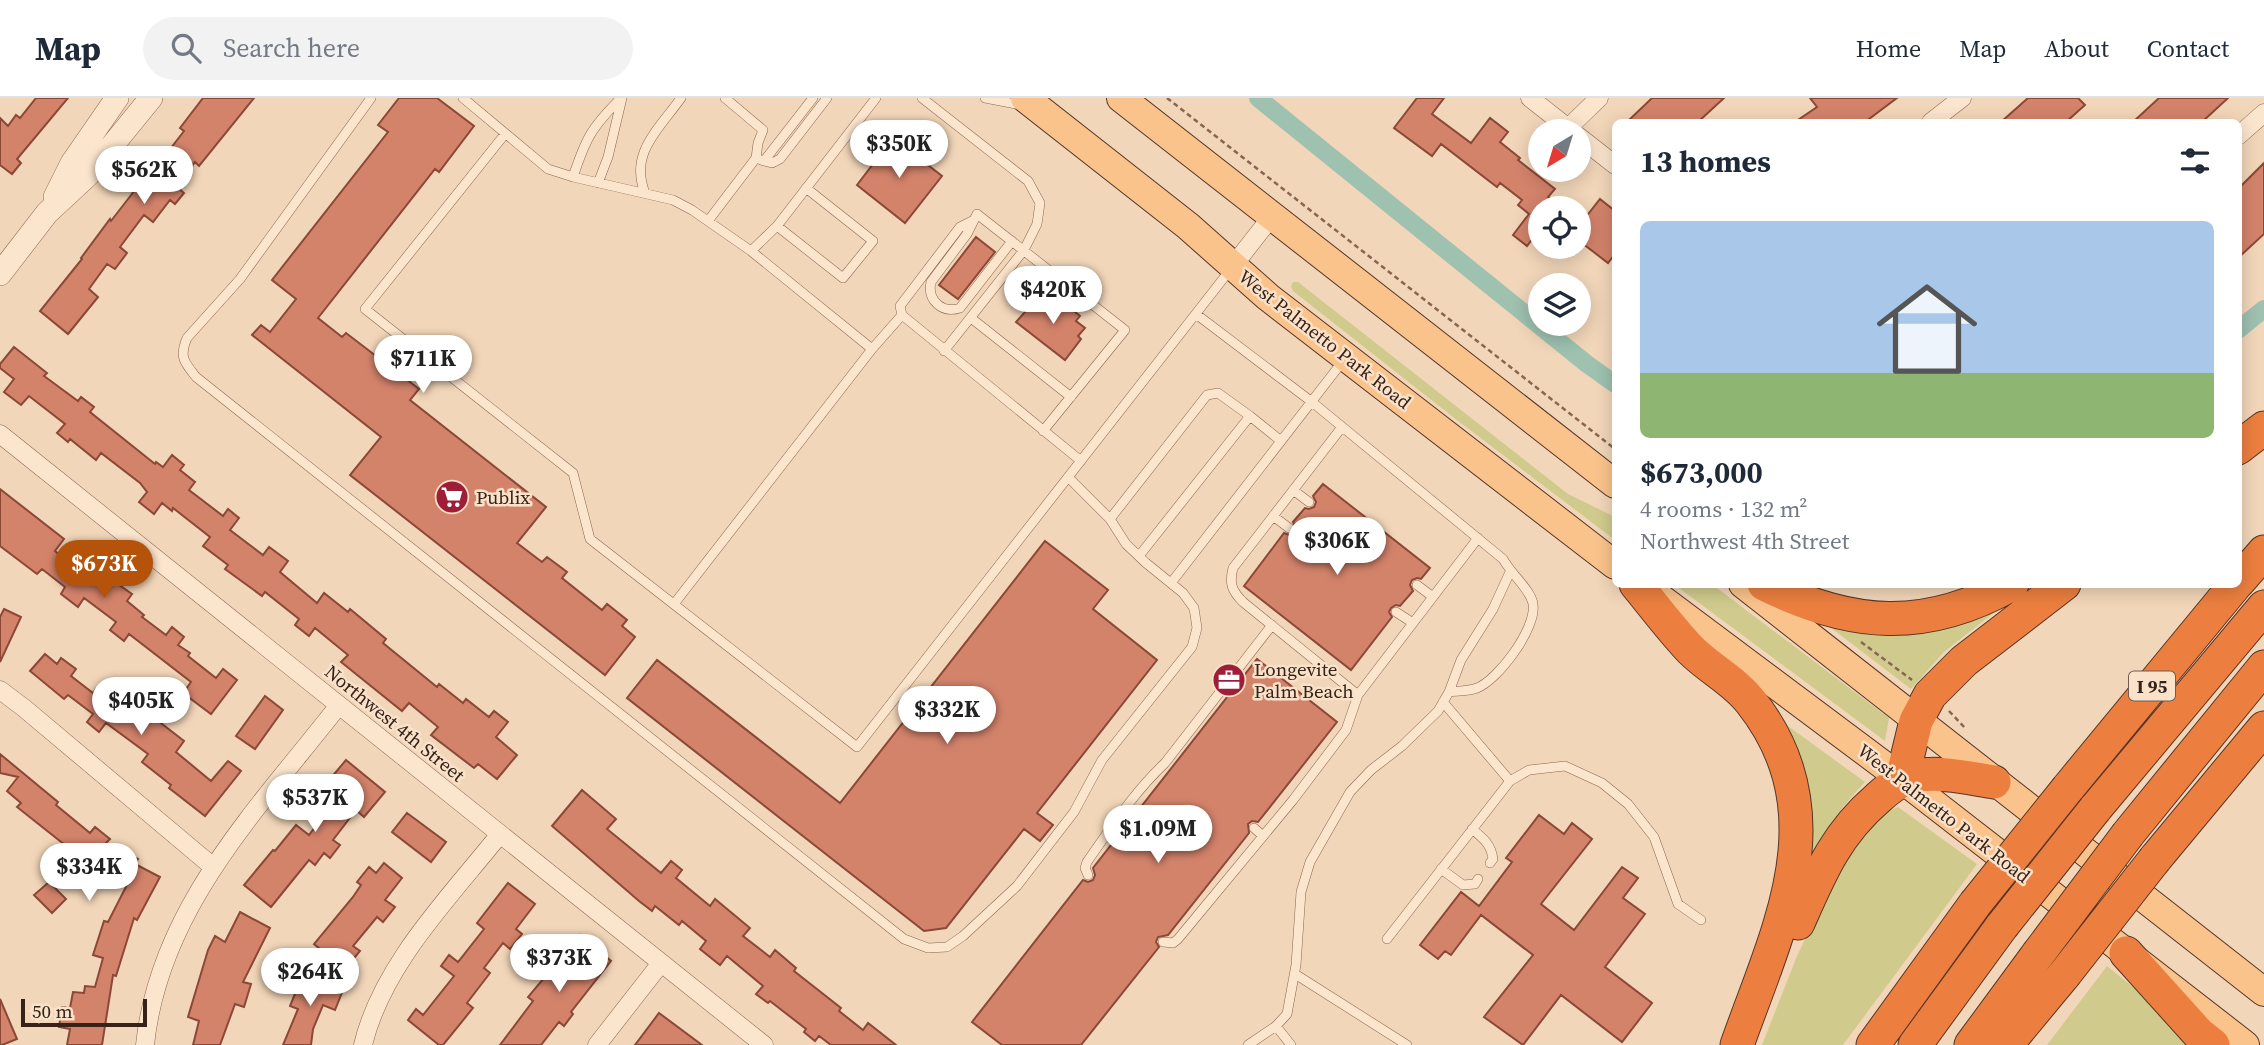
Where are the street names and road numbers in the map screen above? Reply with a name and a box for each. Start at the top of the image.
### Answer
street label: West Palmetto Park Road [1233,263,1417,415]
street label: Northwest 4th Street [320,658,471,788]
road number: I 95 [2129,672,2175,700]
street label: West Palmetto Park Road [1852,737,2036,889]

